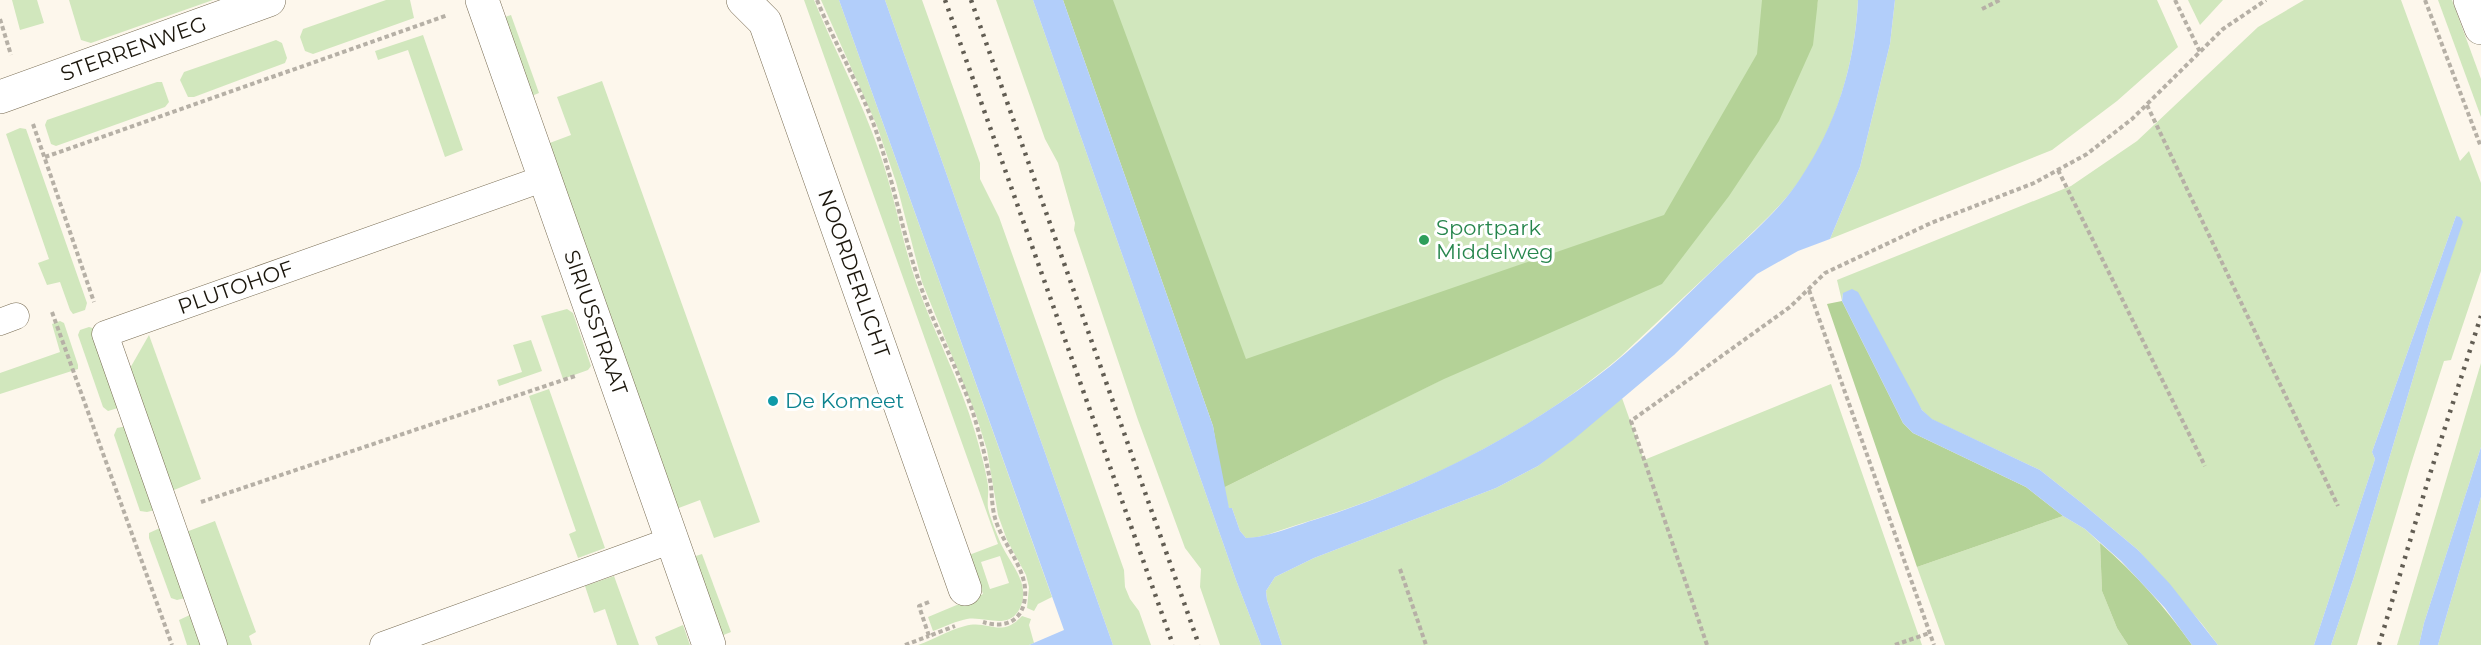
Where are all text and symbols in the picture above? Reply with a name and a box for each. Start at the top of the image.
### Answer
street label: STERRENWEG [57,11,210,86]
street label: NOORDERLICHT [813,186,895,361]
place label: Sportpark Middelweg [1436,215,1554,264]
marker: Sportpark Middelweg [1417,233,1431,247]
street label: SIRIUSSTRAAT [559,247,633,398]
street label: PLUTOHOF [174,255,296,319]
place label: De Komeet [785,388,904,413]
marker: De Komeet [766,394,780,408]

